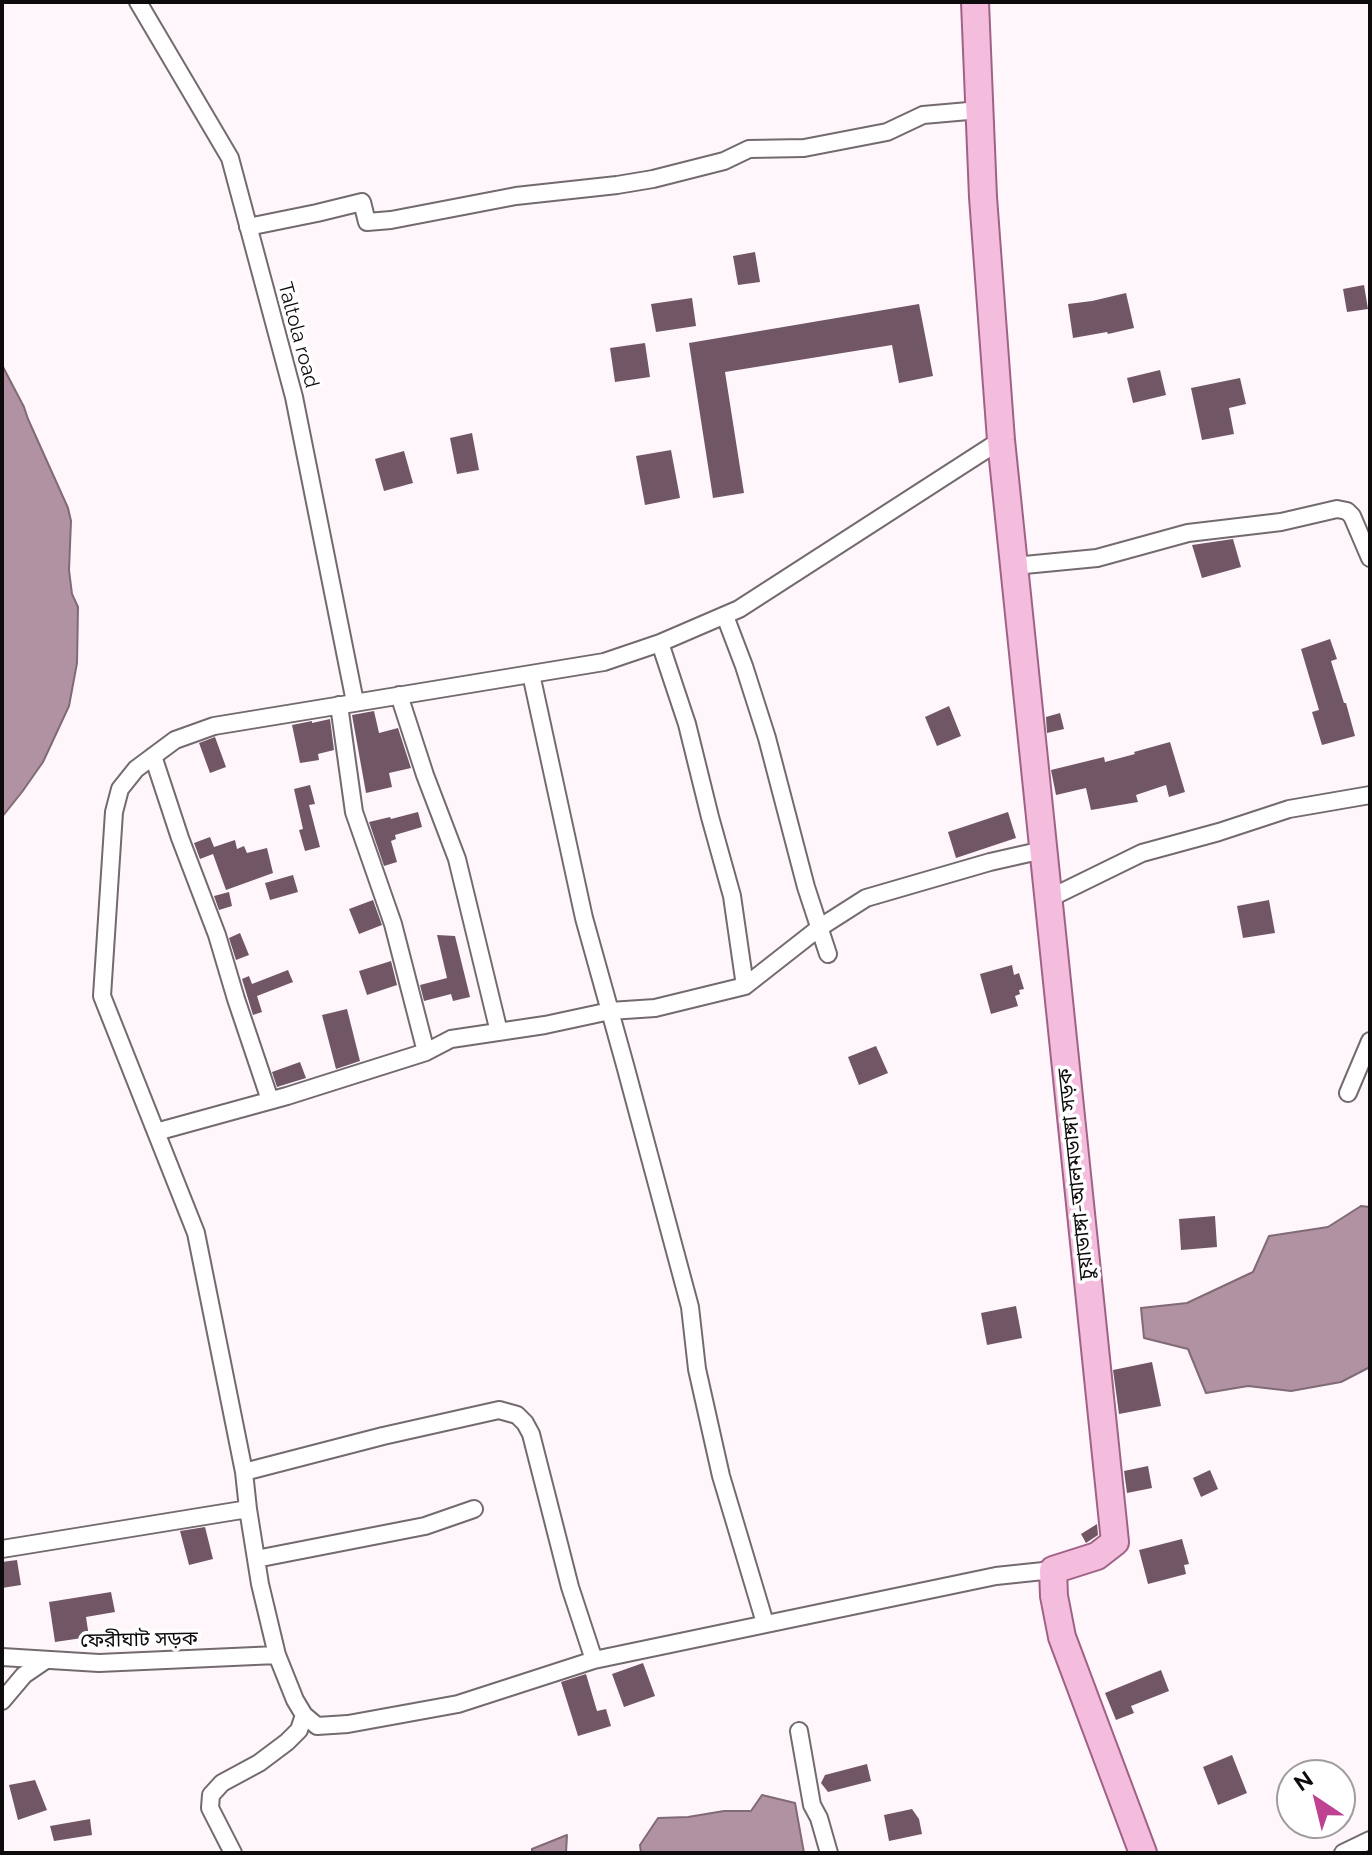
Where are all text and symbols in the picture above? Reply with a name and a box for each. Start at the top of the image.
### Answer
street label: Taltola road [272,280,324,390]
street label: চুয়াডাঙ্গা-আলমডাঙ্গা সড়ক [1053,1067,1099,1281]
street label: ফেরীঘাট সড়ক [80,1627,198,1653]
north arrow [1276,1759,1356,1839]
text: N [1289,1766,1318,1796]

